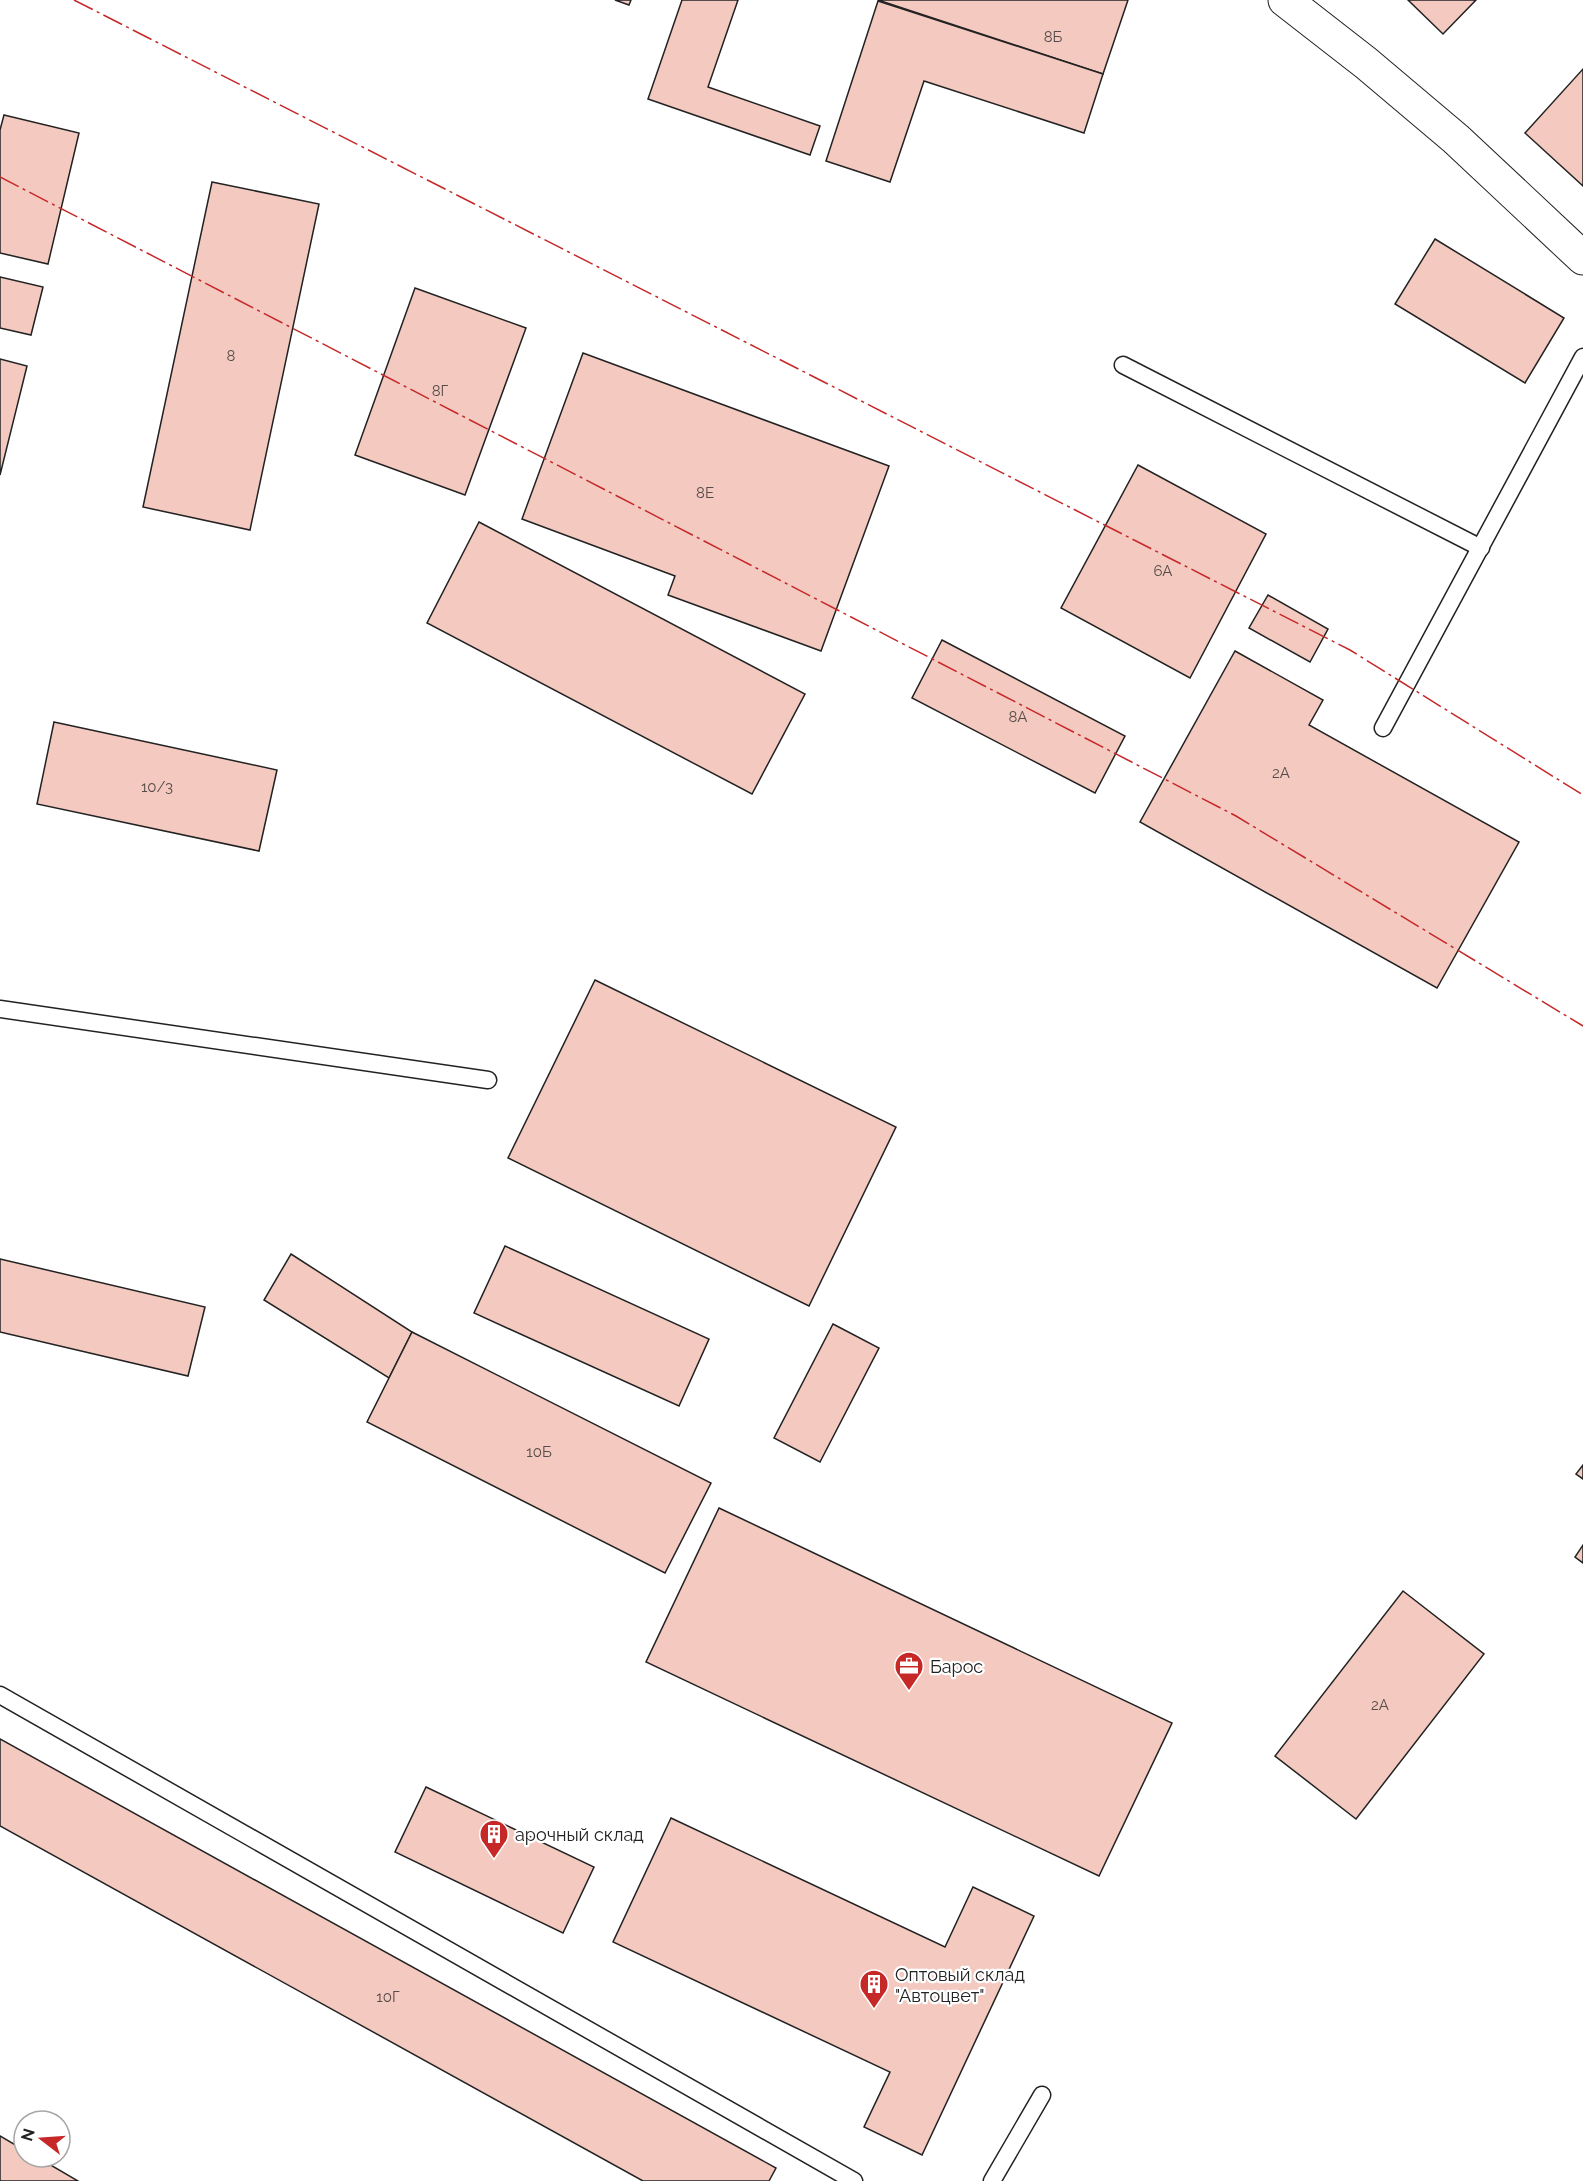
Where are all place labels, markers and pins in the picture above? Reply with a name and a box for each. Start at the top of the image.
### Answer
office icon: Барос [893,1650,925,1692]
place label: Барос [930,1656,983,1677]
building icon: арочный склад [478,1818,510,1860]
place label: арочный склад [515,1824,644,1845]
place label: Оптовый склад "Автоцвет" [895,1964,1025,2006]
building icon: Оптовый склад "Автоцвет" [858,1968,890,2010]

